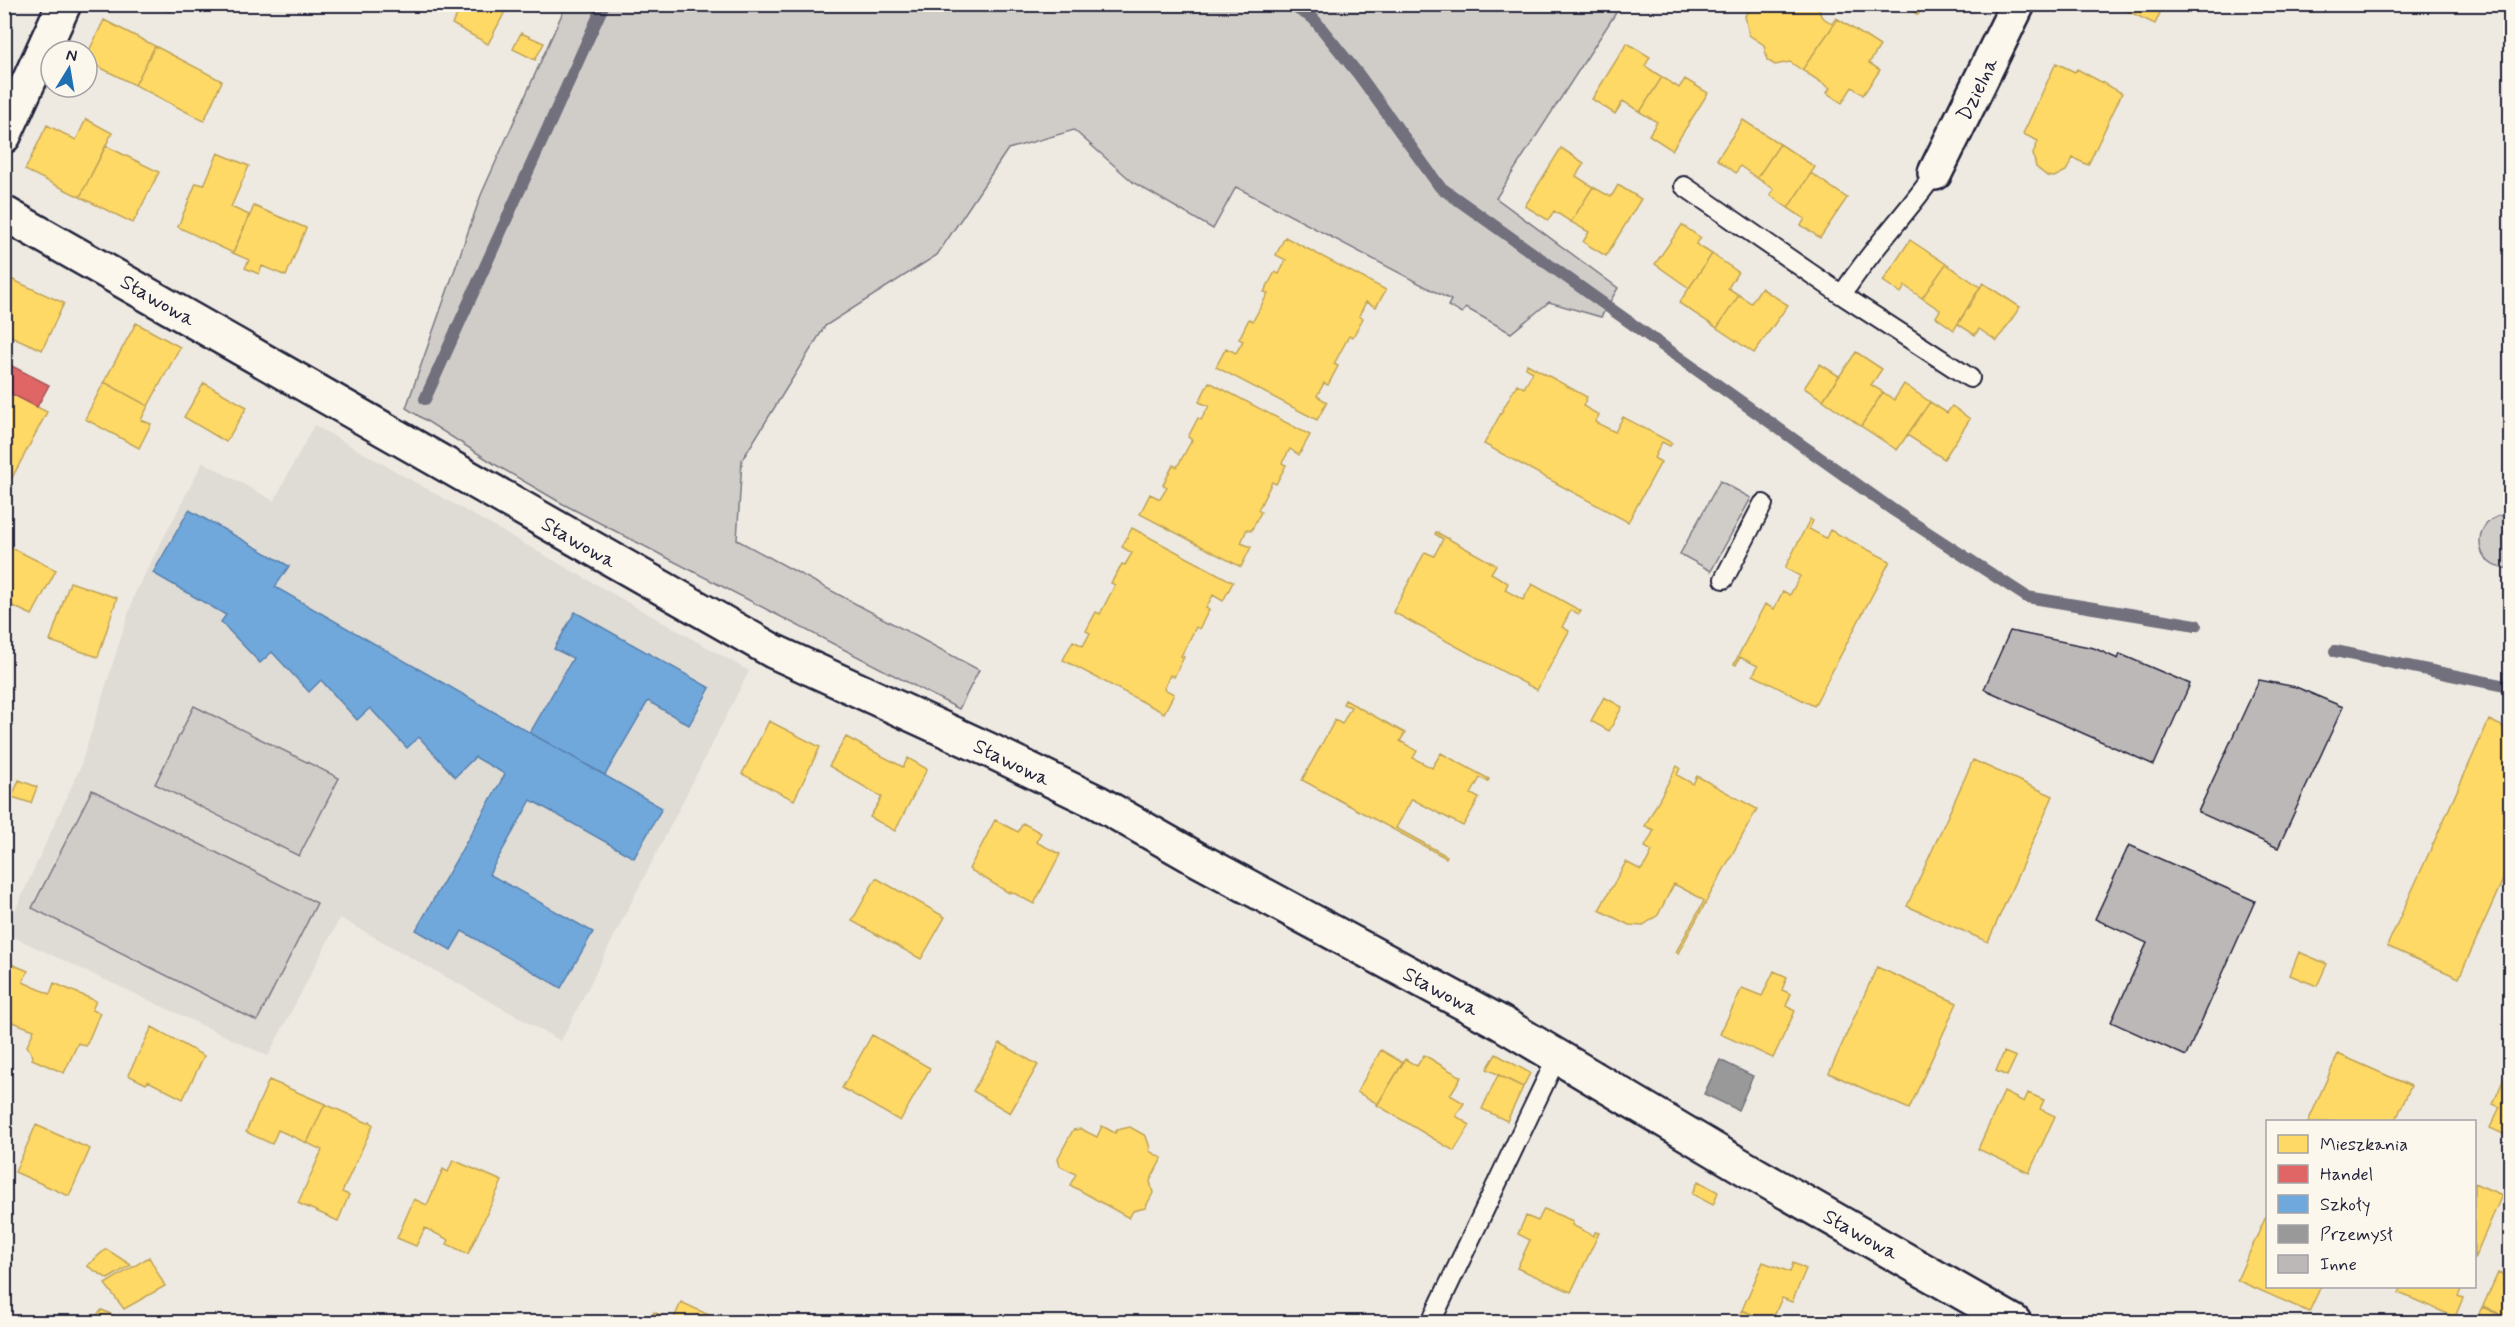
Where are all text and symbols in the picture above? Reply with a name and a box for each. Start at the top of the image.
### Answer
north arrow [39,39,99,99]
text: N [64,44,79,67]
street label: Dzielna [1951,53,2005,126]
street label: Stawowa [115,268,200,334]
street label: Stawowa [536,510,621,576]
street label: Stawowa [969,732,1055,794]
street label: Stawowa [1398,960,1484,1024]
legend [2266,1120,2476,1288]
text: Mieszkania [2320,1133,2408,1157]
text: Handel [2320,1163,2373,1187]
text: Szkoły [2320,1193,2371,1217]
street label: Stawowa [1818,1203,1904,1267]
text: Przemysł [2320,1223,2394,1247]
text: Inne [2320,1253,2357,1277]

